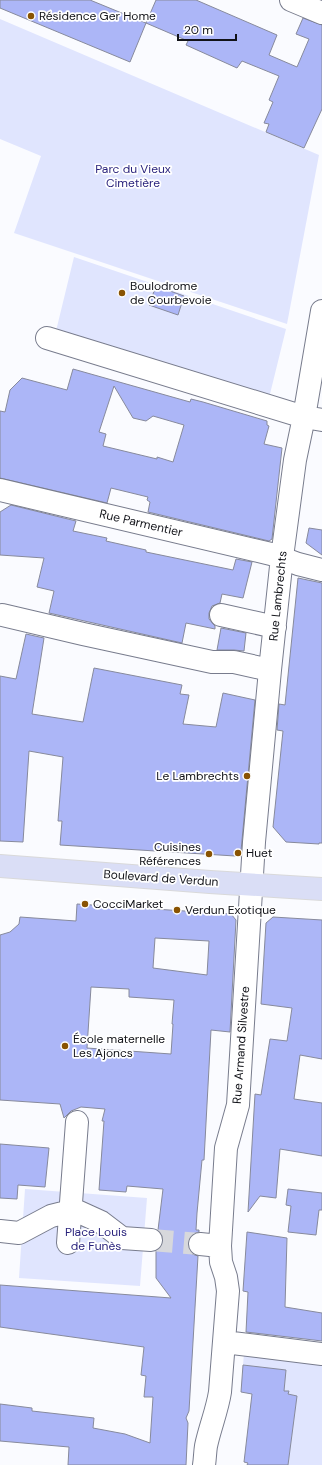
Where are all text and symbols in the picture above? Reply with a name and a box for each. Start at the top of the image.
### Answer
place label: Résidence Ger Home [39,8,156,24]
marker: Résidence Ger Home [26,11,36,21]
scale bar [178,16,236,42]
text: 20 m [184,22,213,38]
park label: Parc du Vieux Cimetière [95,161,171,191]
place label: Boulodrome de Courbevoie [130,278,212,308]
marker: Boulodrome de Courbevoie [117,288,127,298]
street label: Rue Parmentier [98,506,185,540]
street label: Rue Lambrechts [265,550,291,642]
place label: Le Lambrechts [156,768,239,784]
marker: Le Lambrechts [242,771,252,781]
place label: Cuisines Références [139,839,201,869]
place label: Huet [246,845,273,861]
marker: Huet [233,848,243,858]
marker: Cuisines Références [204,849,214,859]
street label: Boulevard de Verdun [103,866,219,890]
place label: CocciMarket [93,896,164,912]
marker: CocciMarket [80,899,90,909]
place label: Verdun Exotique [185,902,276,918]
marker: Verdun Exotique [172,905,182,915]
street label: Rue Armand Silvestre [229,985,253,1104]
place label: École maternelle Les Ajoncs [73,1031,165,1061]
marker: École maternelle Les Ajoncs [60,1041,70,1051]
park label: Place Louis de Funès [65,1224,127,1254]

